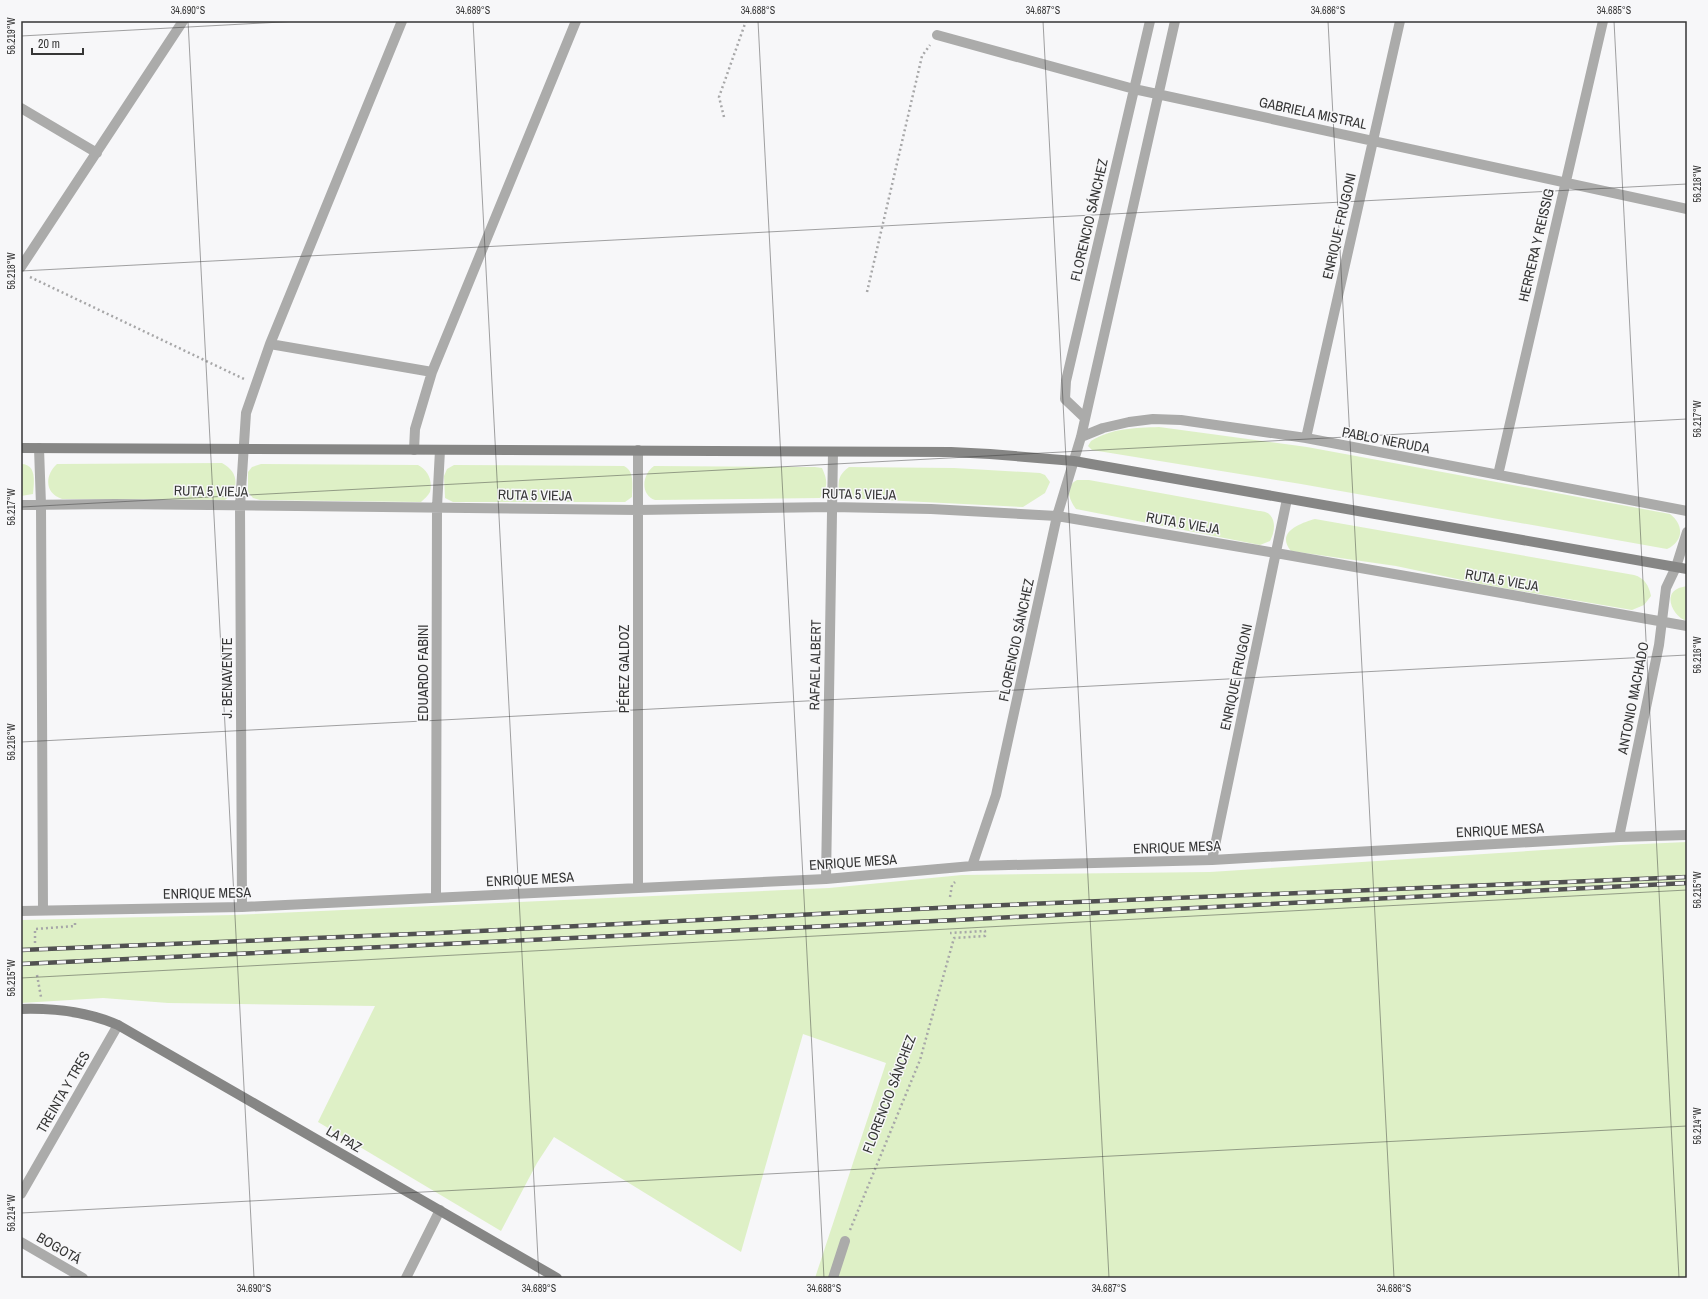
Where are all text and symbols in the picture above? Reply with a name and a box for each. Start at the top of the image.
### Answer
text: 34.690°S [171,4,206,17]
text: 34.689°S [456,4,491,17]
text: 34.688°S [741,4,776,17]
text: 34.687°S [1026,4,1061,17]
text: 34.686°S [1311,4,1346,17]
text: 34.685°S [1597,4,1632,17]
text: 56.219°W [5,17,18,54]
scale bar [32,30,83,56]
text: 20 m [38,36,60,52]
street label: GABRIELA MISTRAL [1257,93,1369,133]
street label: FLORENCIO SÁNCHEZ [1066,157,1112,283]
text: 56.218°W [1691,165,1704,202]
street label: ENRIQUE FRUGONI [1318,171,1360,281]
street label: HERRERA Y REISSIG [1514,187,1558,303]
text: 56.218°W [5,252,18,289]
text: 56.217°W [1691,400,1704,437]
street label: PABLO NERUDA [1341,423,1432,457]
street label: RUTA 5 VIEJA [174,481,249,501]
street label: RUTA 5 VIEJA [822,484,897,504]
street label: RUTA 5 VIEJA [498,485,573,505]
text: 56.217°W [5,488,18,525]
street label: RUTA 5 VIEJA [1145,508,1222,538]
street label: RUTA 5 VIEJA [1464,565,1541,595]
street label: FLORENCIO SÁNCHEZ [994,577,1038,703]
street label: RAFAEL ALBERT [805,620,825,710]
street label: ENRIQUE FRUGONI [1216,622,1256,732]
street label: EDUARDO FABINI [414,625,432,721]
street label: PÉREZ GALDOZ [615,625,633,713]
text: 56.216°W [1691,636,1704,673]
street label: J. BENAVENTE [218,638,236,718]
street label: ANTONIO MACHADO [1613,640,1653,757]
text: 56.216°W [5,723,18,760]
street label: ENRIQUE MESA [1456,819,1545,841]
street label: ENRIQUE MESA [1133,836,1222,858]
street label: ENRIQUE MESA [808,850,898,874]
street label: ENRIQUE MESA [486,868,575,890]
text: 56.215°W [1691,871,1704,908]
street label: ENRIQUE MESA [163,883,252,903]
text: 56.215°W [5,959,18,996]
street label: FLORENCIO SÁNCHEZ [858,1032,920,1156]
street label: TREINTA Y TRES [32,1047,94,1136]
text: 56.214°W [1691,1107,1704,1144]
street label: LA PAZ [323,1122,365,1156]
text: 56.214°W [5,1194,18,1231]
street label: BOGOTÁ [34,1228,85,1268]
text: 34.690°S [237,1282,272,1295]
text: 34.689°S [522,1282,557,1295]
text: 34.688°S [807,1282,842,1295]
text: 34.687°S [1092,1282,1127,1295]
text: 34.686°S [1377,1282,1412,1295]

